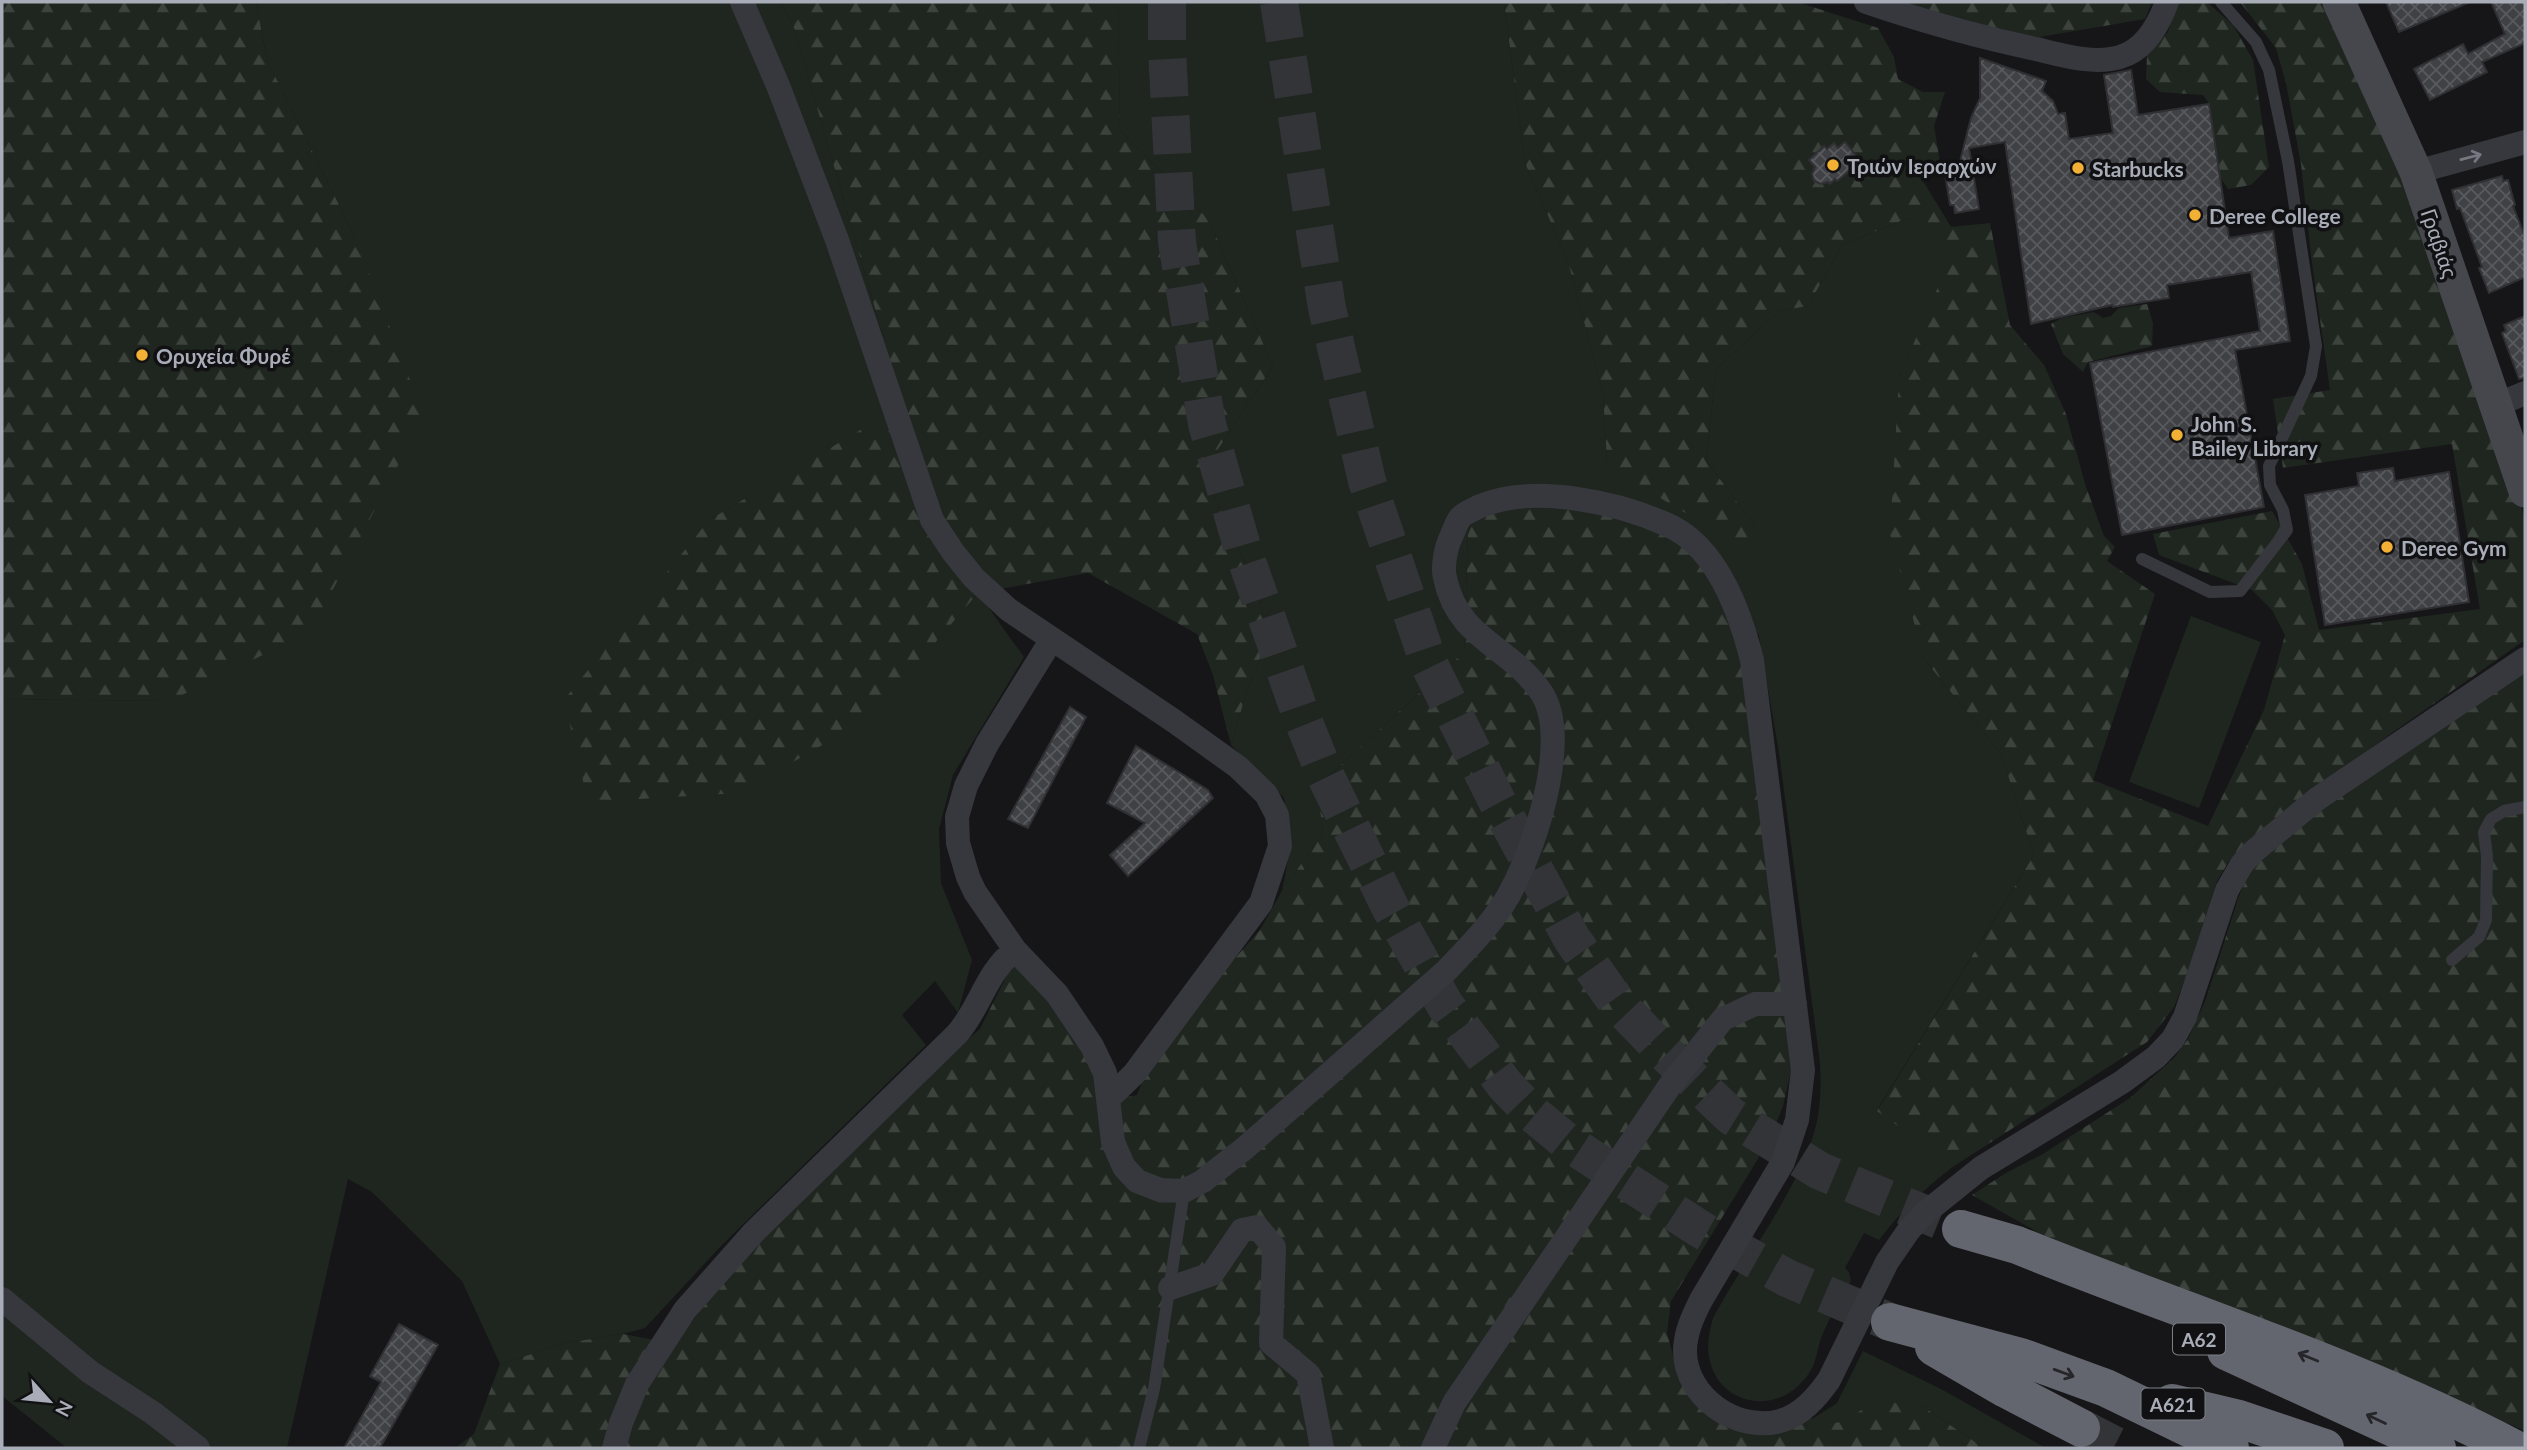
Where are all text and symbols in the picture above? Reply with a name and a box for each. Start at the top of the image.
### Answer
one-way arrow [2459,150,2481,163]
place label: Τριών Ιεραρχών [1847,153,1997,178]
place label: Starbucks [2092,156,2184,181]
marker: Τριών Ιεραρχών [1825,157,1841,173]
marker: Starbucks [2070,160,2086,176]
place label: Deree College [2209,203,2341,228]
street label: Γραβιάς [2417,205,2464,281]
marker: Deree College [2187,207,2203,223]
place label: Ορυχεία Φυρέ [156,343,291,368]
marker: Ορυχεία Φυρέ [134,347,150,363]
place label: John S. Bailey Library [2191,411,2319,460]
marker: John S. Bailey Library [2169,427,2185,443]
place label: Deree Gym [2401,535,2507,560]
marker: Deree Gym [2379,539,2395,555]
road number: Α62 [2173,1324,2225,1354]
one-way arrow [2298,1349,2319,1362]
north arrow [14,1366,84,1436]
one-way arrow [2052,1367,2074,1380]
road number: Α621 [2142,1388,2204,1420]
text: N [51,1397,78,1421]
one-way arrow [2366,1412,2387,1425]

